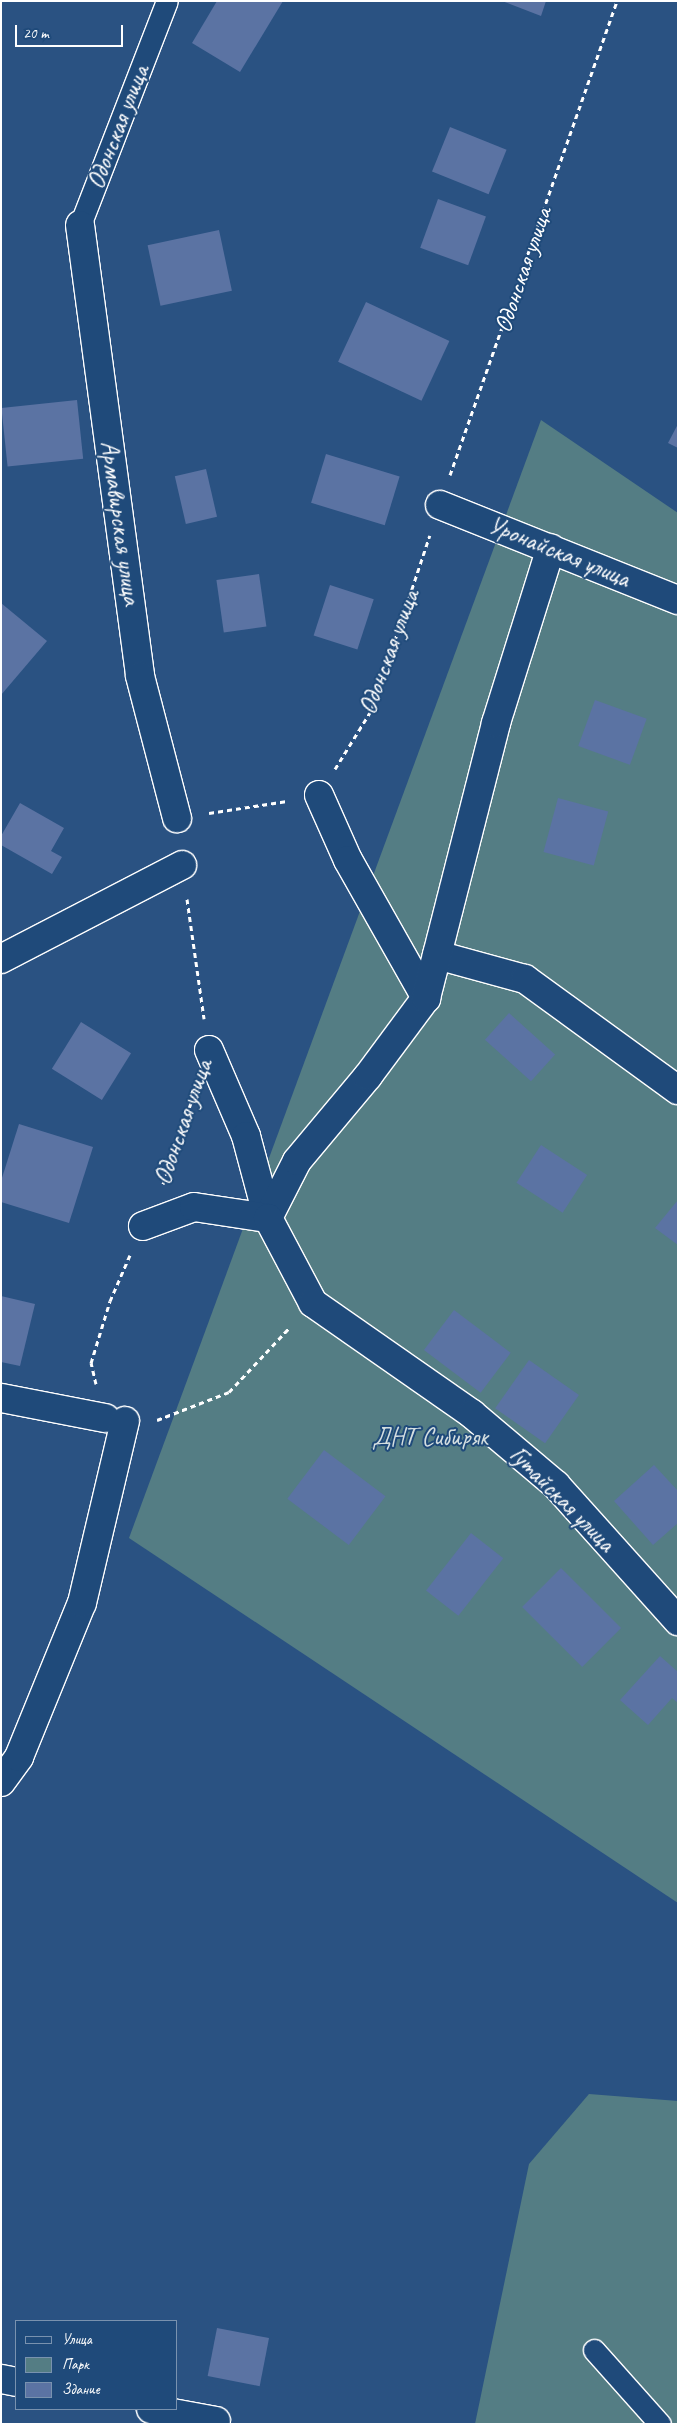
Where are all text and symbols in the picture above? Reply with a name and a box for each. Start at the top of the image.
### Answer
scale bar [18,15,125,47]
text: 20 m [23,24,49,43]
street label: Одонская улица [80,60,156,194]
street label: Одонская улица [487,203,559,337]
street label: Армавирская улица [94,438,146,608]
street label: Уронайская улица [483,510,635,594]
street label: Одонская улица [352,585,426,719]
street label: Одонская улица [147,1055,219,1189]
park label: ДНТ Сибиряк [372,1422,488,1452]
street label: Гутайская улица [502,1439,622,1559]
legend [15,2320,178,2410]
text: Улица [62,2330,92,2349]
text: Парк [62,2355,89,2374]
text: Здание [62,2380,100,2399]

